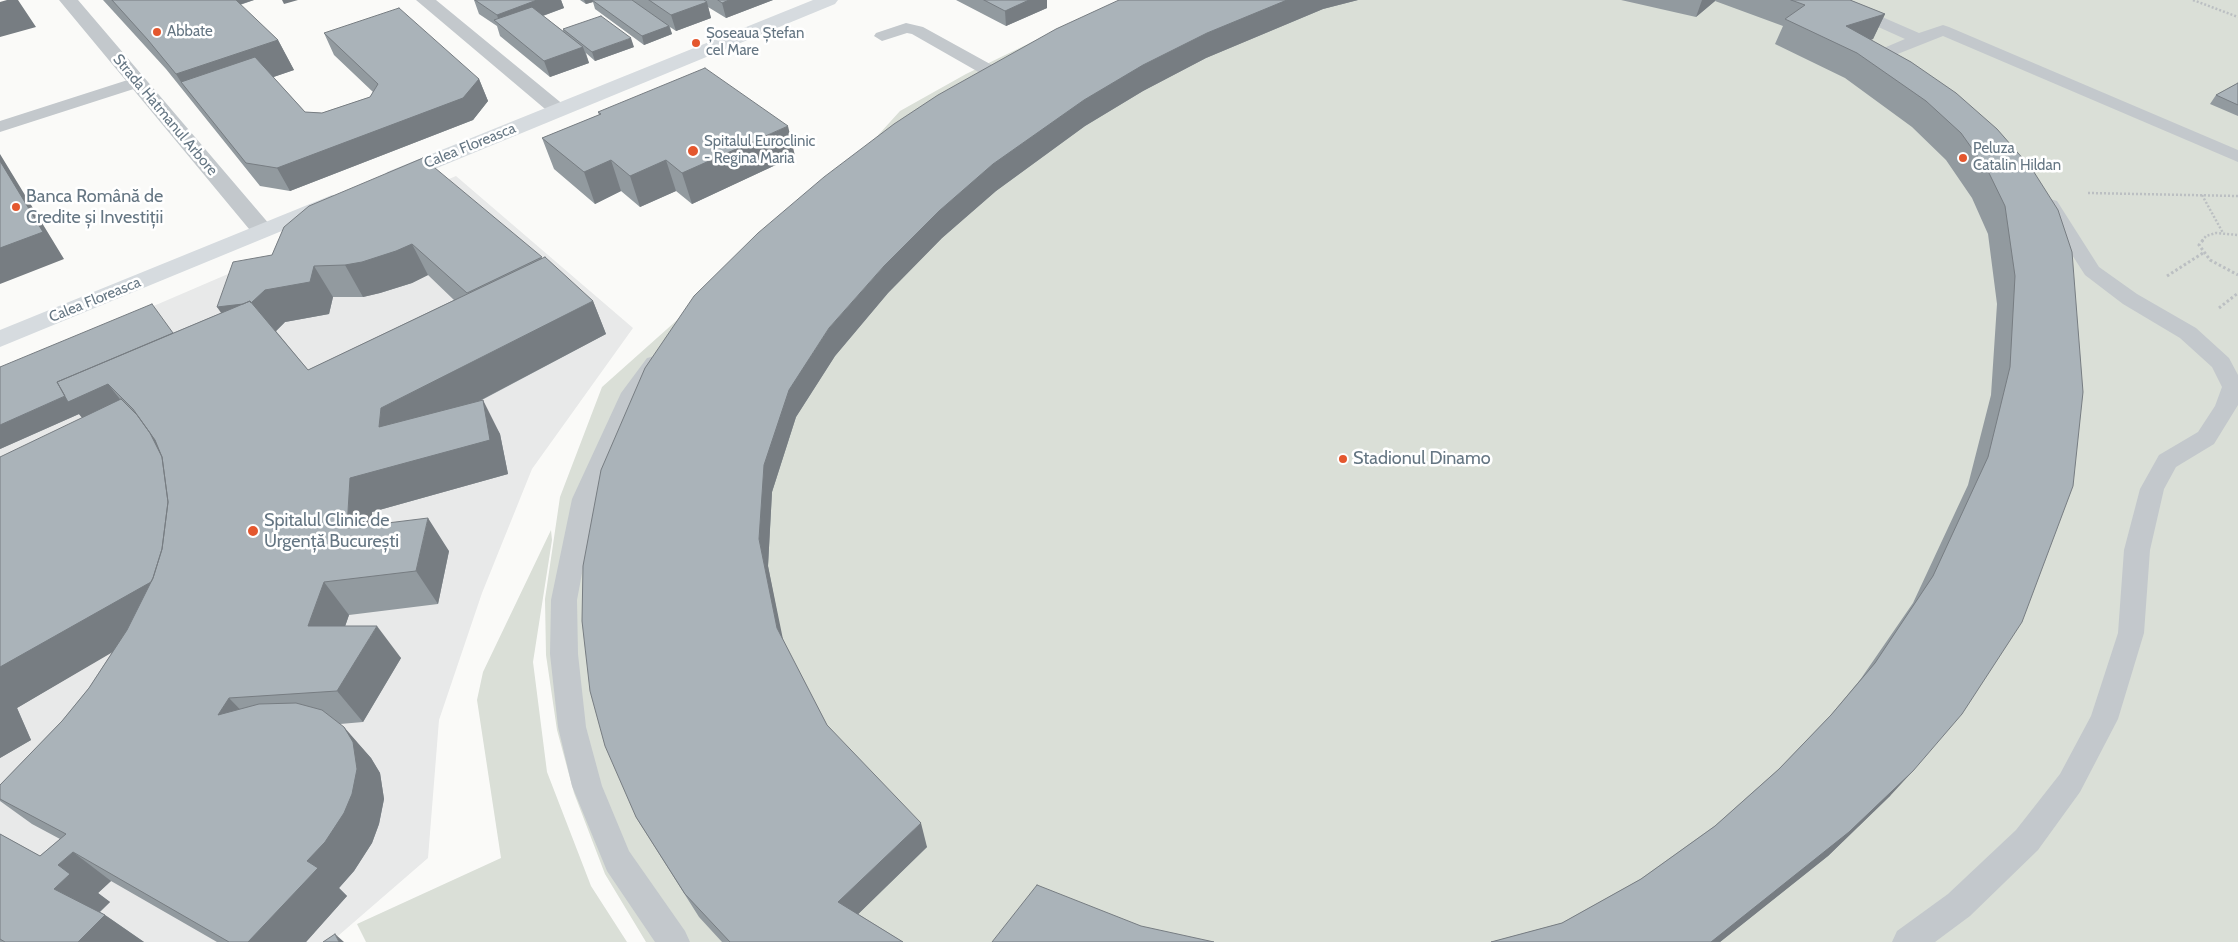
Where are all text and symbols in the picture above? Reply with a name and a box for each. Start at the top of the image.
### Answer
place label: Abbate [167,23,213,41]
place label: Șoseaua Ștefan cel Mare [706,25,804,60]
marker: Abbate [151,26,163,38]
marker: Șoseaua Ștefan cel Mare [690,37,702,49]
street label: Strada Hatmanul Arbore [109,51,221,179]
street label: Calea Floreasca [421,119,519,173]
place label: Spitalul Euroclinic - Regina Maria [704,133,815,168]
place label: Peluza Catalin Hildan [1973,140,2061,175]
marker: Spitalul Euroclinic - Regina Maria [686,144,700,158]
marker: Peluza Catalin Hildan [1957,152,1969,164]
place label: Banca Română de Credite și Investiții [26,186,163,228]
marker: Banca Română de Credite și Investiții [10,201,22,213]
street label: Calea Floreasca [46,273,144,327]
place label: Stadionul Dinamo [1353,448,1491,470]
marker: Stadionul Dinamo [1337,453,1349,465]
place label: Spitalul Clinic de Urgență București [264,510,399,552]
marker: Spitalul Clinic de Urgență București [246,524,260,538]

